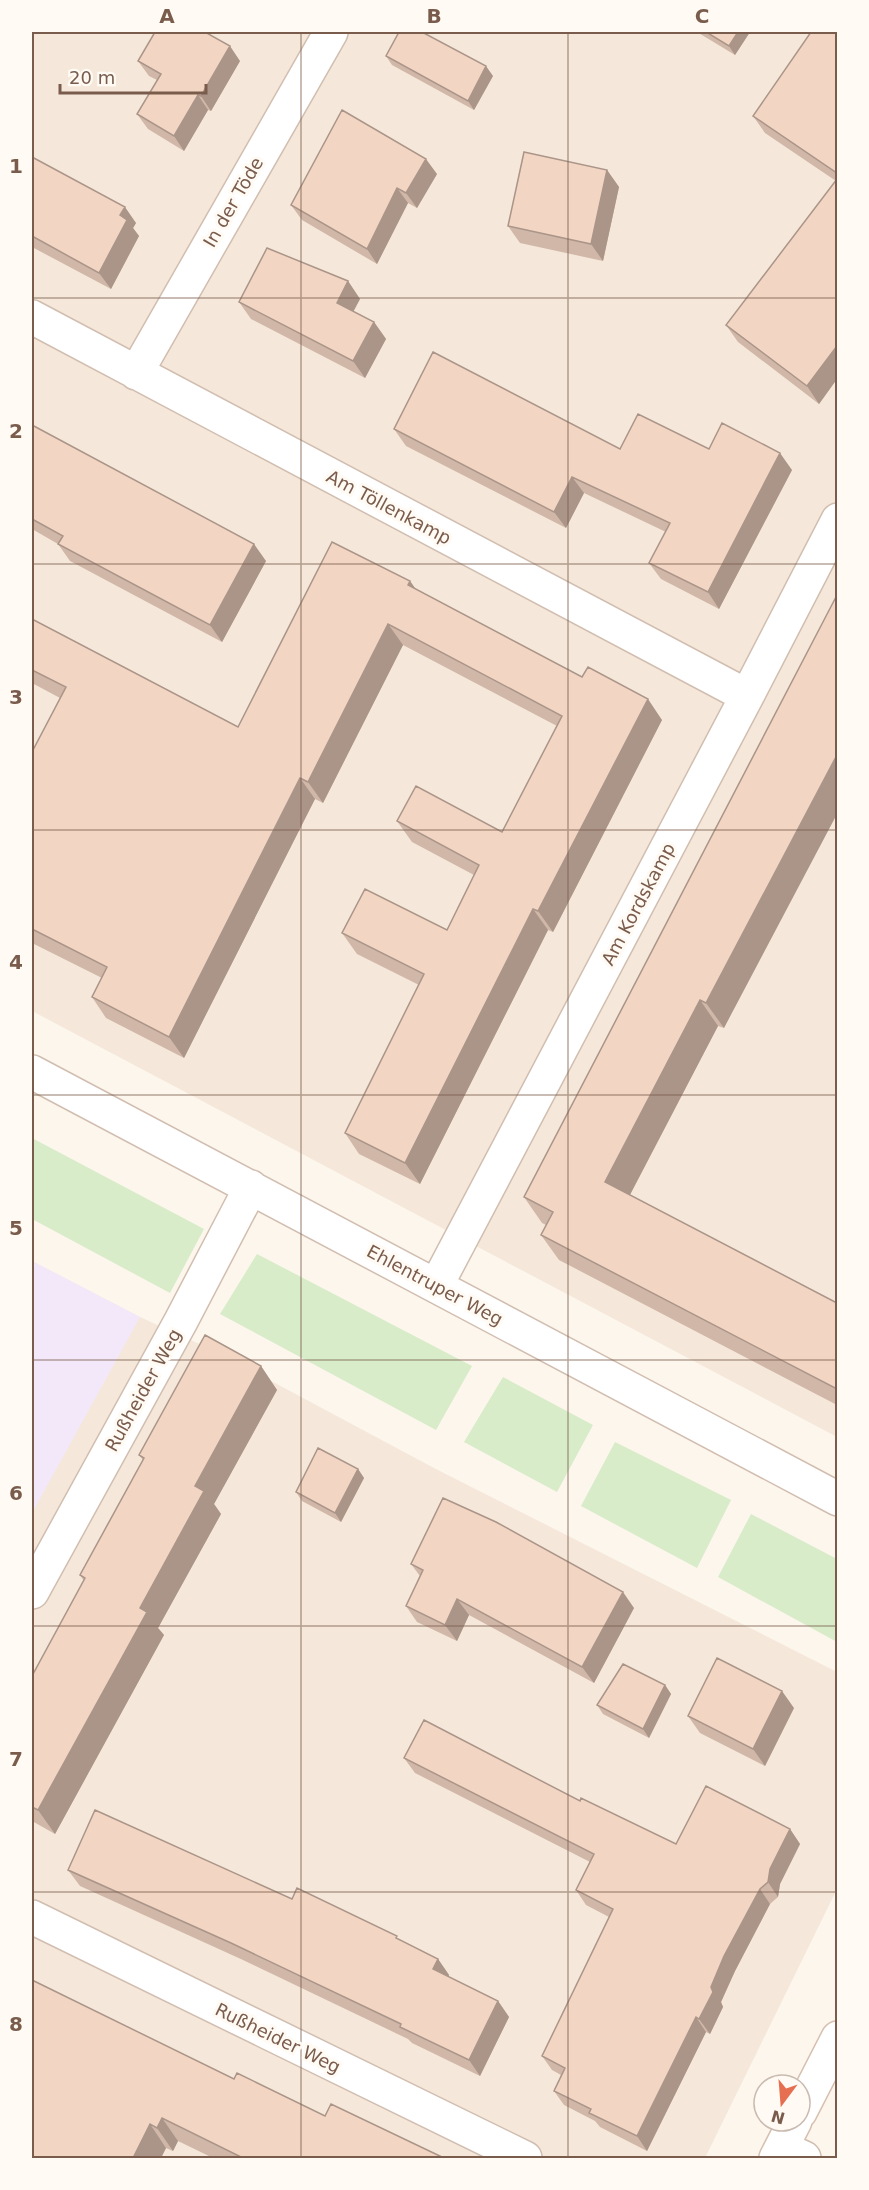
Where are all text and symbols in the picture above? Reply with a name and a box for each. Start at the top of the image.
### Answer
text: A [159,4,175,28]
text: B [426,4,442,28]
text: C [695,4,709,28]
scale bar [60,57,206,95]
text: 20 m [69,67,115,88]
street label: In der Töde [199,153,267,251]
text: 1 [9,154,23,178]
text: 2 [9,419,23,443]
street label: Am Töllenkamp [323,465,455,549]
text: 3 [9,685,23,709]
street label: Am Kordskamp [597,839,679,969]
text: 4 [9,950,23,974]
text: 5 [9,1216,23,1240]
street label: Ehlentruper Weg [363,1240,507,1330]
street label: Rußheider Weg [101,1325,185,1455]
text: 6 [9,1481,23,1505]
text: 7 [9,1747,23,1771]
street label: Rußheider Weg [212,1999,344,2077]
text: 8 [9,2012,23,2036]
north arrow [752,2073,812,2133]
text: N [769,2106,787,2128]

